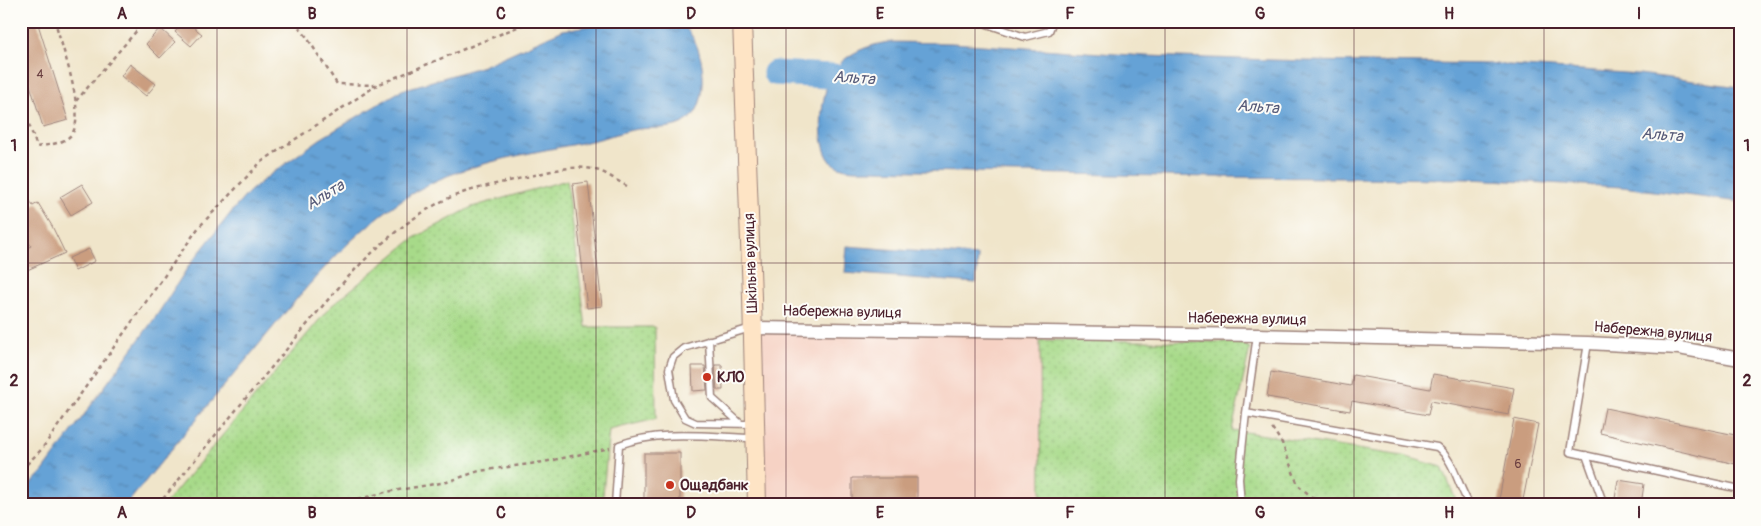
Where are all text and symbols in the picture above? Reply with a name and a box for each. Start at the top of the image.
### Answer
text: A [117,4,128,24]
text: B [307,4,317,24]
text: C [496,4,506,24]
text: D [686,4,696,24]
text: E [876,4,885,24]
text: F [1065,4,1075,24]
text: G [1255,4,1266,24]
text: H [1444,4,1454,24]
text: I [1637,4,1641,24]
house number: 4 [37,67,44,82]
water label: Альта [833,67,877,90]
water label: Альта [1237,96,1281,119]
water label: Альта [1641,124,1685,147]
text: 1 [11,136,17,156]
text: 1 [1744,136,1750,156]
water label: Альта [302,175,349,215]
street label: Шкільна вулиця [740,213,762,313]
street label: Набережна вулиця [783,301,901,323]
street label: Набережна вулиця [1188,308,1306,330]
street label: Набережна вулиця [1593,317,1713,347]
place label: КЛО [717,368,745,387]
text: 2 [10,371,19,391]
marker: КЛО [701,371,713,383]
text: 2 [1743,371,1752,391]
house number: 6 [1515,457,1522,472]
place label: Ощадбанк [680,476,749,495]
marker: Ощадбанк [664,479,676,491]
text: A [117,503,128,523]
text: B [307,503,317,523]
text: C [496,503,506,523]
text: D [686,503,696,523]
text: E [876,503,885,523]
text: F [1065,503,1075,523]
text: G [1255,503,1266,523]
text: H [1444,503,1454,523]
text: I [1637,503,1641,523]

